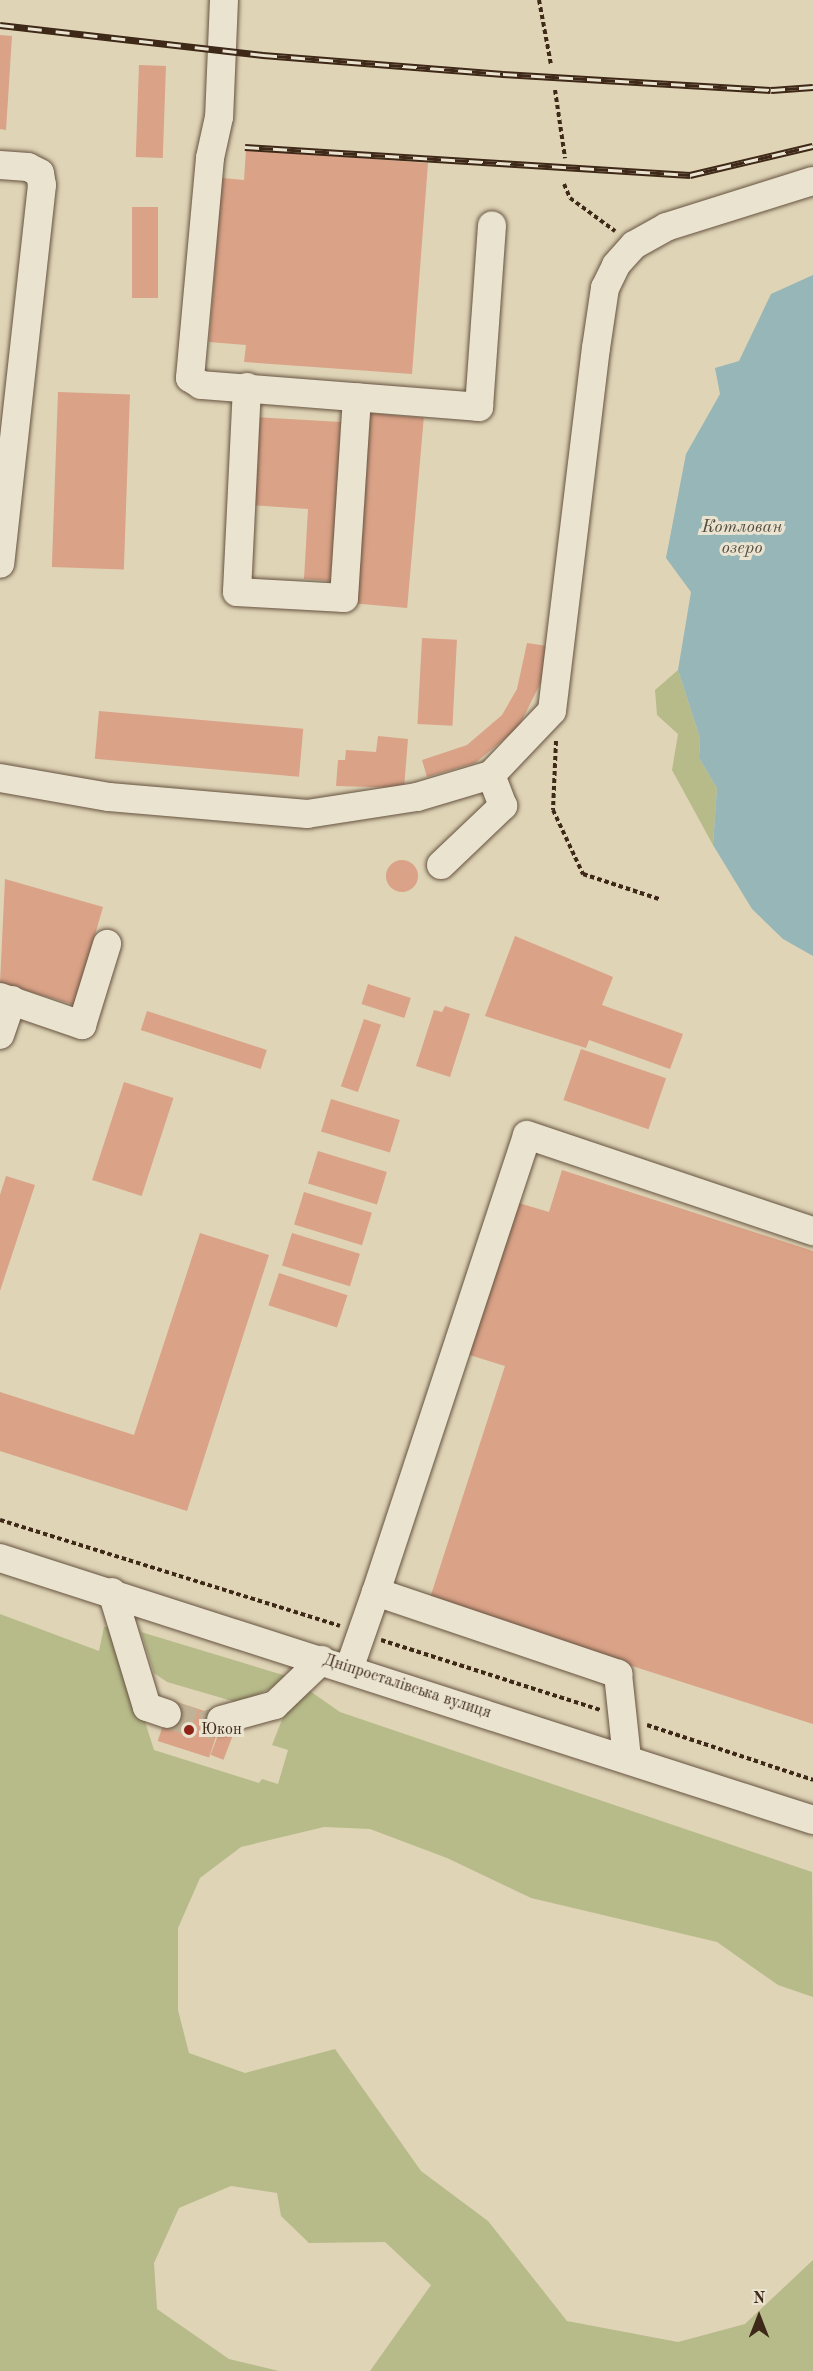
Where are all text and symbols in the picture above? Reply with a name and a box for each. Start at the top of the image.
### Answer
water label: Котлован озеро [702,517,782,560]
street label: Дніпросталівська вулиця [321,1651,493,1723]
place label: Юкон [201,1720,242,1740]
marker: Юкон [182,1723,196,1737]
north arrow [729,2287,789,2347]
text: N [753,2291,765,2307]

